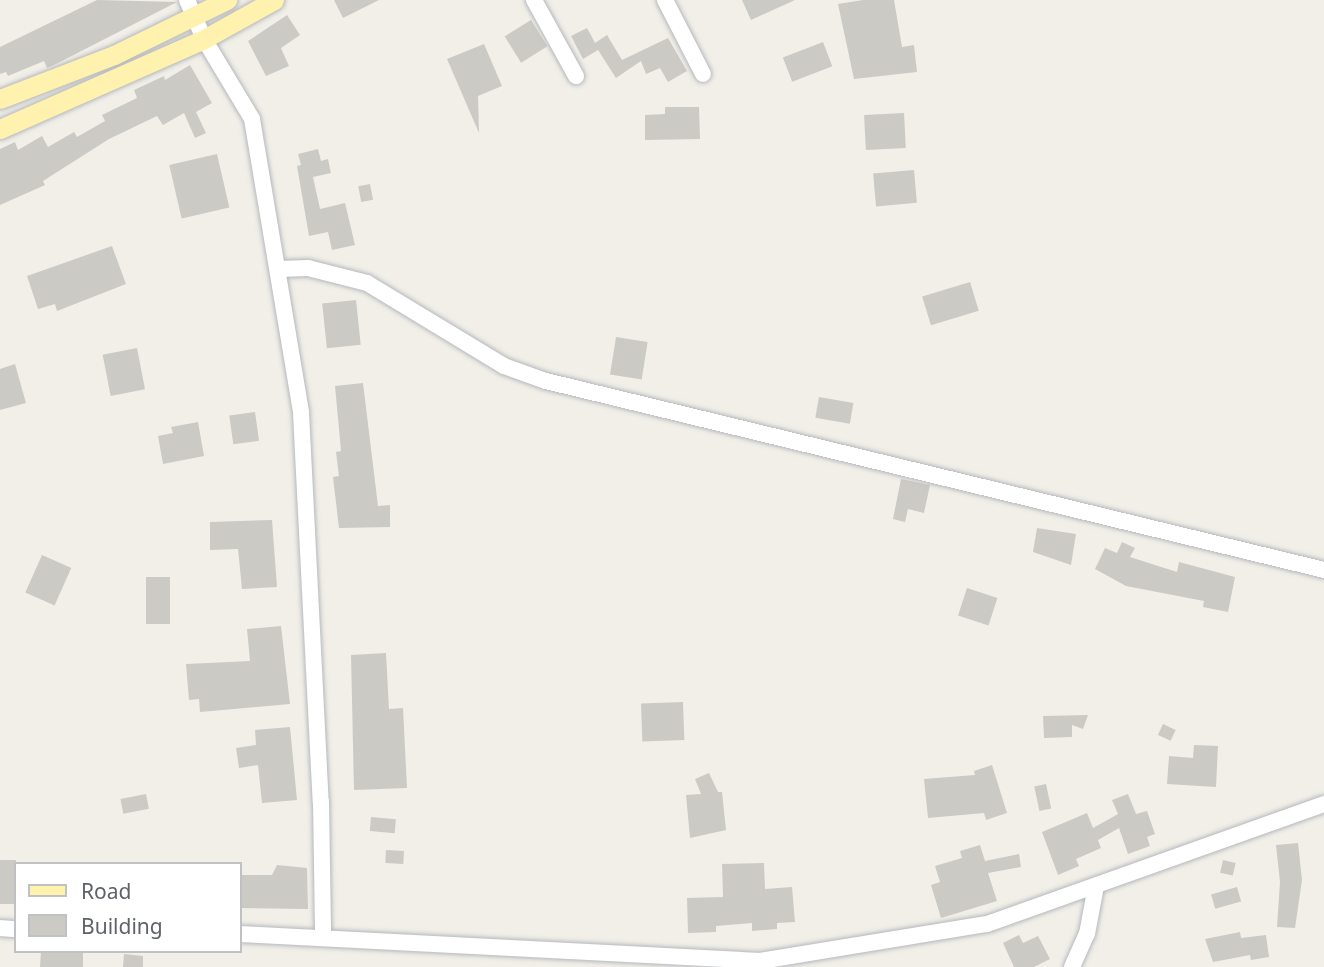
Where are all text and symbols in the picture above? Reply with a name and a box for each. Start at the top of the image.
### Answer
legend [14,862,242,953]
text: Road [81,877,131,905]
text: Building [81,912,163,940]

